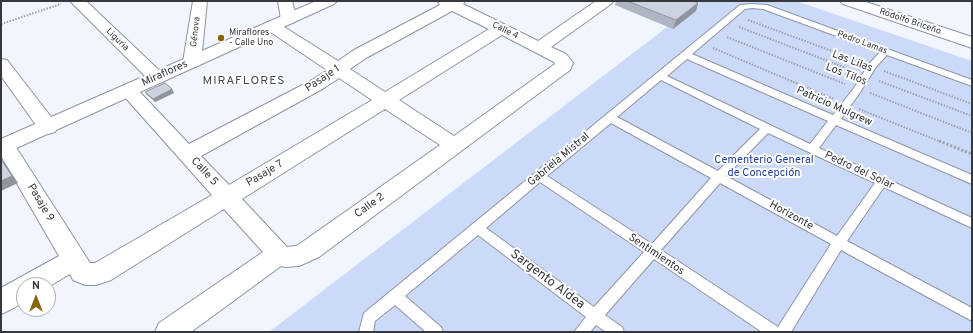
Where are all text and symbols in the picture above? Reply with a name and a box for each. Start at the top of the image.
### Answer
street label: Rodolfo Briceño [878,6,942,38]
street label: Génova [189,16,203,48]
street label: Calle 4 [490,20,520,42]
street label: Liguria [103,26,131,54]
place label: Miraflores - Calle Uno [229,28,273,49]
street label: Pedro Lamas [835,29,889,57]
marker: Miraflores - Calle Uno [216,33,226,43]
street label: Las Lilas [830,48,874,76]
street label: Miraflores [140,58,190,90]
street label: Los Tilos [823,61,869,89]
street label: Pasaje 1 [303,63,343,95]
district label: MIRAFLORES [203,75,285,89]
street label: Patricio Mulgrew [794,84,874,130]
street label: Gabriela Mistral [525,130,593,190]
street label: Pedro del Solar [822,149,896,193]
park label: Cementerio General de Concepción [714,154,814,180]
street label: Calle 5 [188,155,220,189]
street label: Pasaje 7 [244,158,286,190]
street label: Pasaje 9 [24,182,56,224]
street label: Calle 2 [352,191,388,221]
street label: Horizonte [767,199,815,233]
street label: Sentimientos [626,231,686,279]
street label: Sargento Aldea [507,247,587,313]
north arrow [16,277,56,317]
text: N [32,279,40,293]

